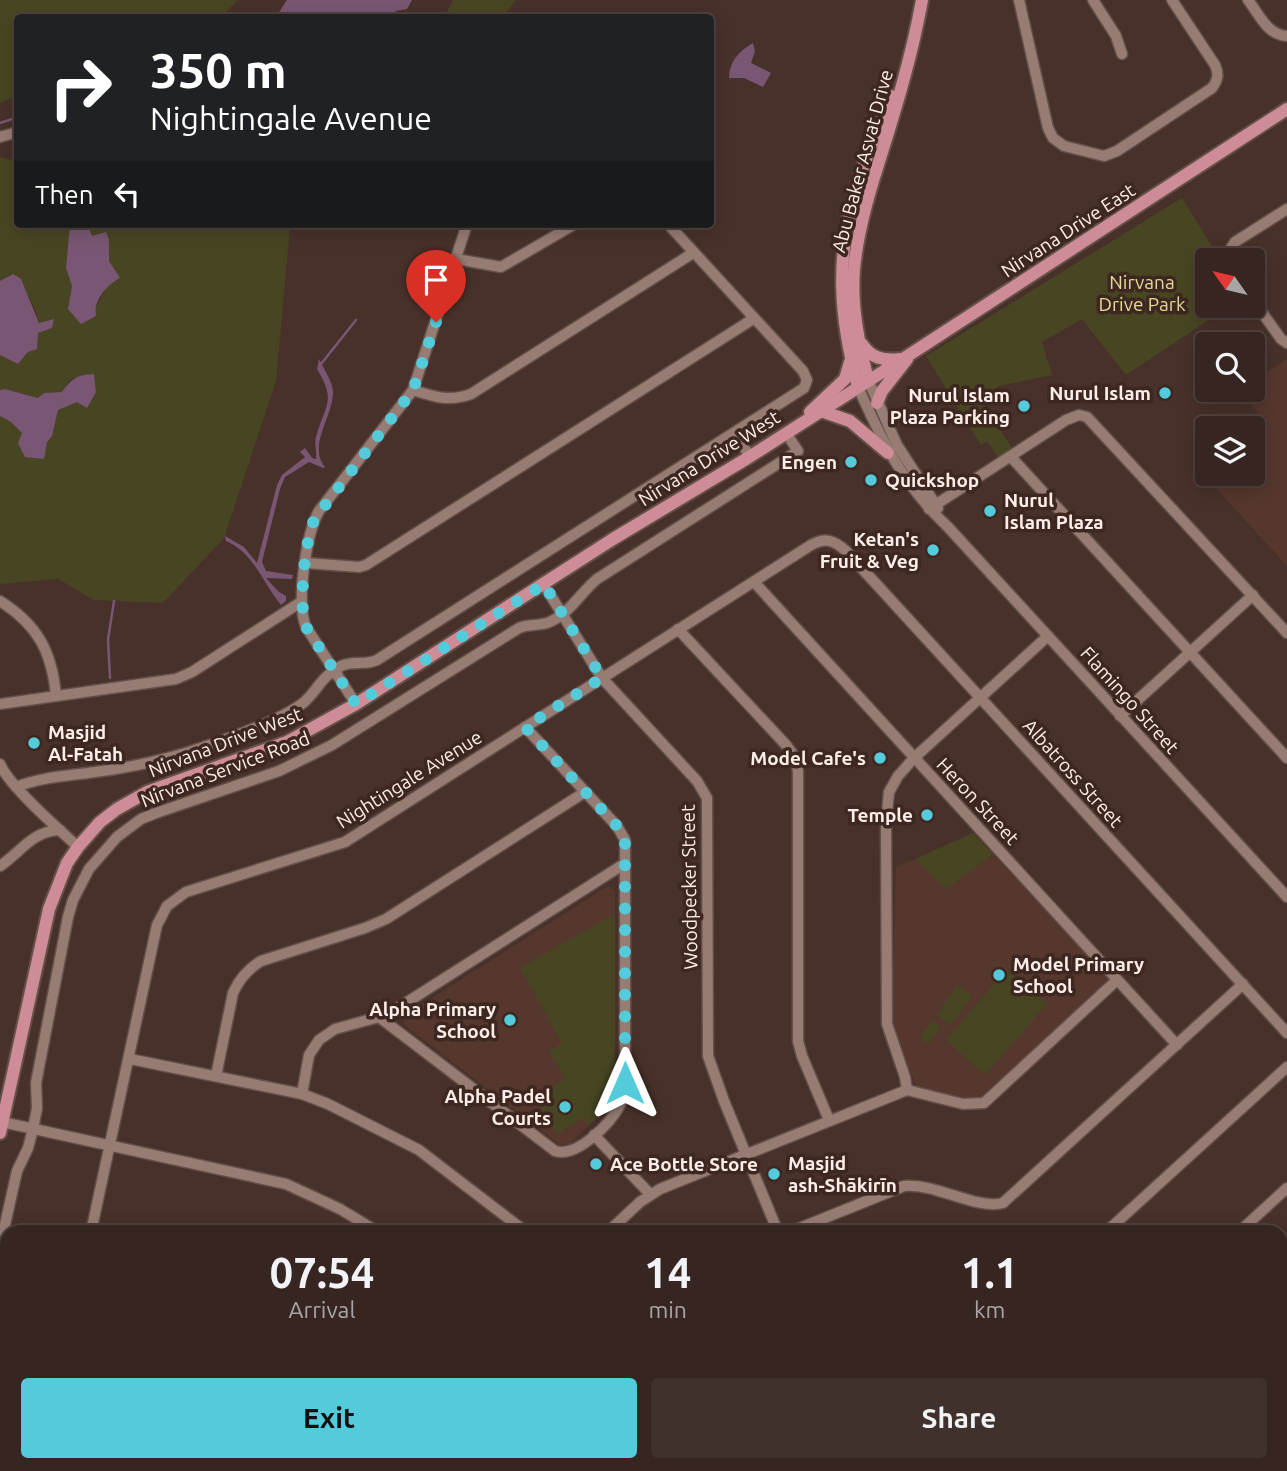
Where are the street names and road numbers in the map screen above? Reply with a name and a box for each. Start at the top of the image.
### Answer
street label: Abu Baker Asvat Drive [827,67,897,255]
street label: Nirvana Drive East [997,178,1140,281]
street label: Nirvana Drive West [634,405,784,510]
street label: Flamingo Street [1076,642,1184,758]
street label: Nirvana Drive West [145,702,305,781]
street label: Albatross Street [1019,714,1128,832]
street label: Nightingale Avenue [332,725,486,833]
street label: Nirvana Service Road [137,727,313,811]
street label: Heron Street [932,753,1024,849]
street label: Woodpecker Street [677,804,701,970]

